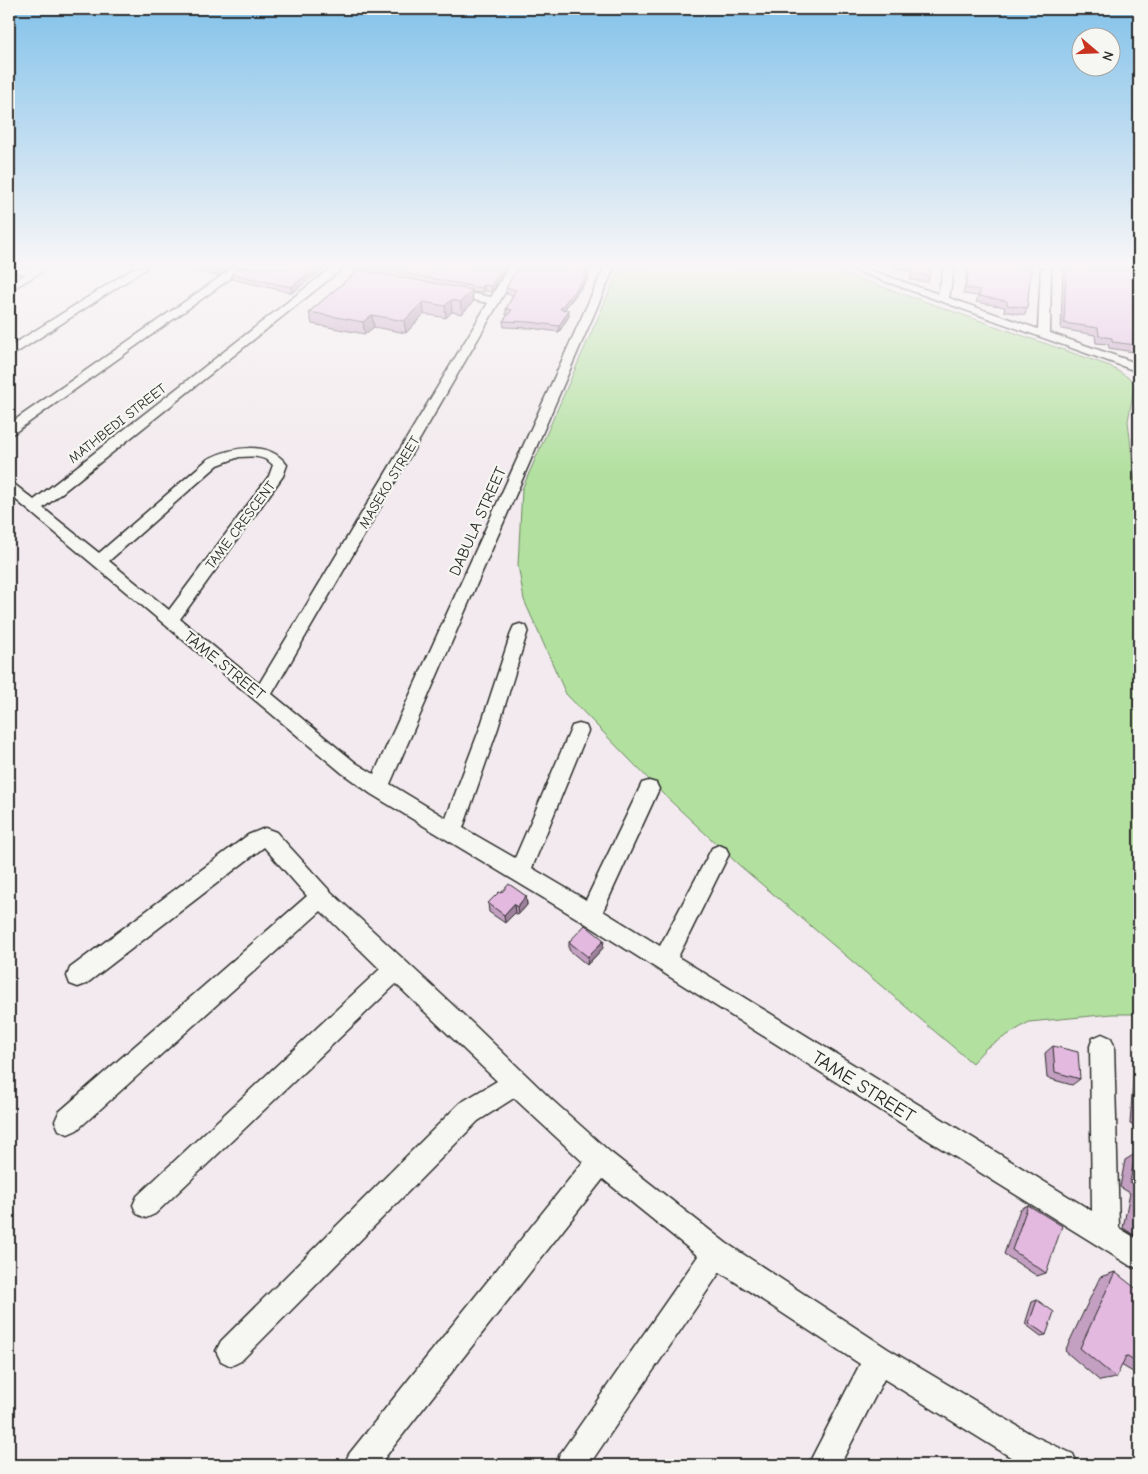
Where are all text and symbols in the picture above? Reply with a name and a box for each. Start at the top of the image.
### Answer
north arrow [1070,28,1120,78]
text: N [1098,49,1117,63]
street label: MATHBEDI STREET [65,379,170,467]
street label: MASEKO STREET [355,432,424,531]
street label: DABULA STREET [446,464,510,579]
street label: TAME CRESCENT [202,477,279,573]
street label: TAME STREET [180,628,269,704]
street label: TAME STREET [808,1046,919,1127]

